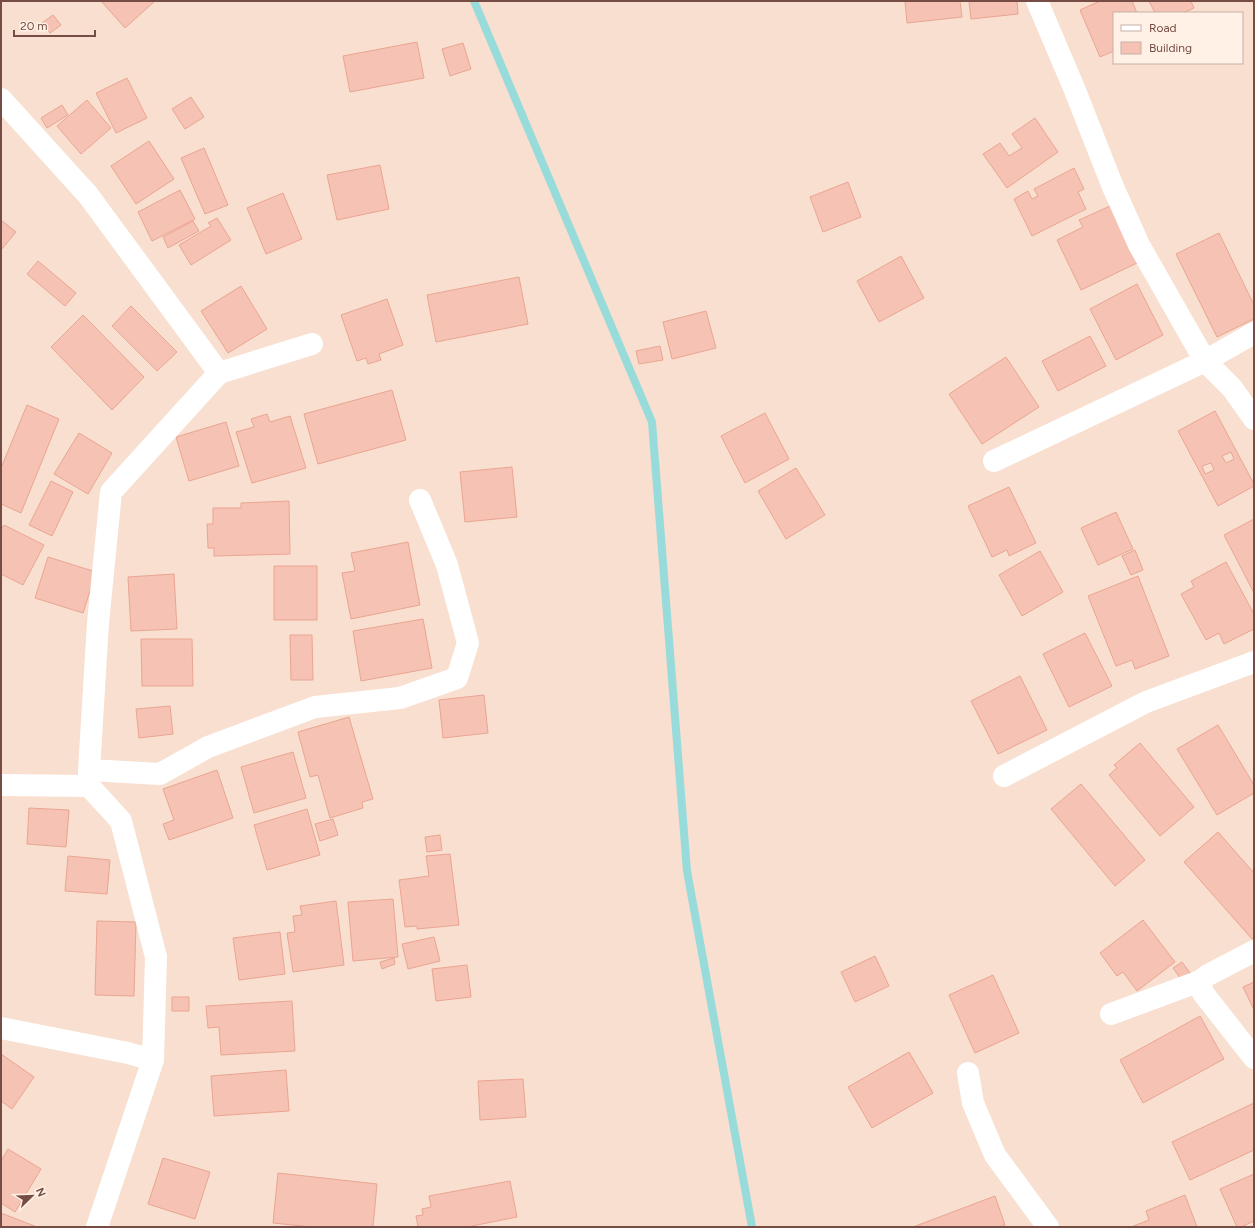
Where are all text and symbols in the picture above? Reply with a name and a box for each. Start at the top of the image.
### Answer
scale bar [14,12,95,38]
legend [1113,12,1243,64]
text: 20 m [20,19,48,33]
text: Road [1149,21,1177,35]
text: Building [1149,41,1192,55]
north arrow [12,1176,52,1216]
text: N [33,1186,48,1199]

